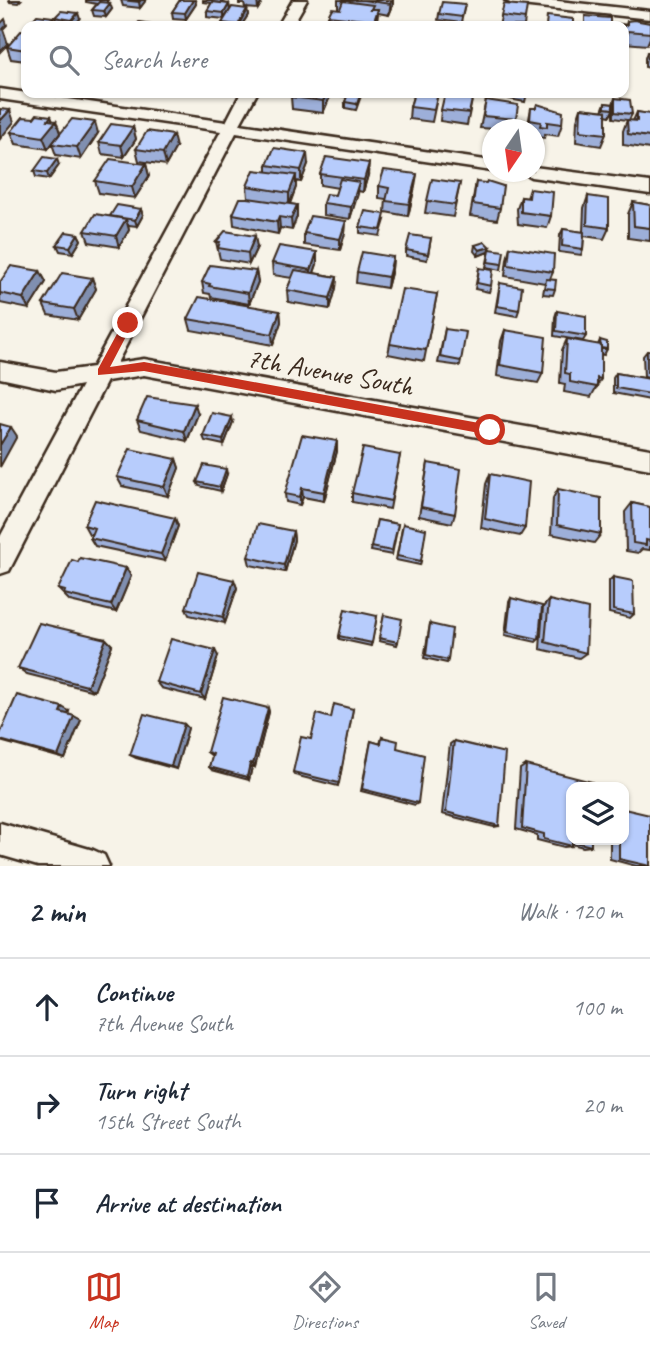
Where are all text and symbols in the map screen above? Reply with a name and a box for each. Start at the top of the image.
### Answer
search box [21,21,629,98]
icon: search [45,41,83,79]
text: Search here [101,43,207,76]
north arrow [482,119,545,182]
route end [112,307,143,338]
street label: 7th Avenue South [244,340,417,404]
route start [474,414,505,445]
map controls [566,782,629,845]
button: layers [566,782,629,845]
text: 2 min [28,893,85,931]
text: Walk · 120 m [518,897,622,926]
text: Continue [95,976,173,1009]
icon: ahead [28,988,66,1026]
text: 100 m [573,993,622,1022]
text: 7th Avenue South [95,1009,233,1038]
text: Turn right [95,1074,186,1107]
icon: right [28,1086,66,1124]
text: 20 m [583,1091,622,1120]
text: 15th Street South [95,1107,241,1136]
icon: arrive [28,1184,66,1222]
text: Arrive at destination [95,1187,281,1220]
tab: Map [85,1268,123,1334]
tab: Directions [292,1268,358,1334]
tab: Saved [527,1268,565,1334]

